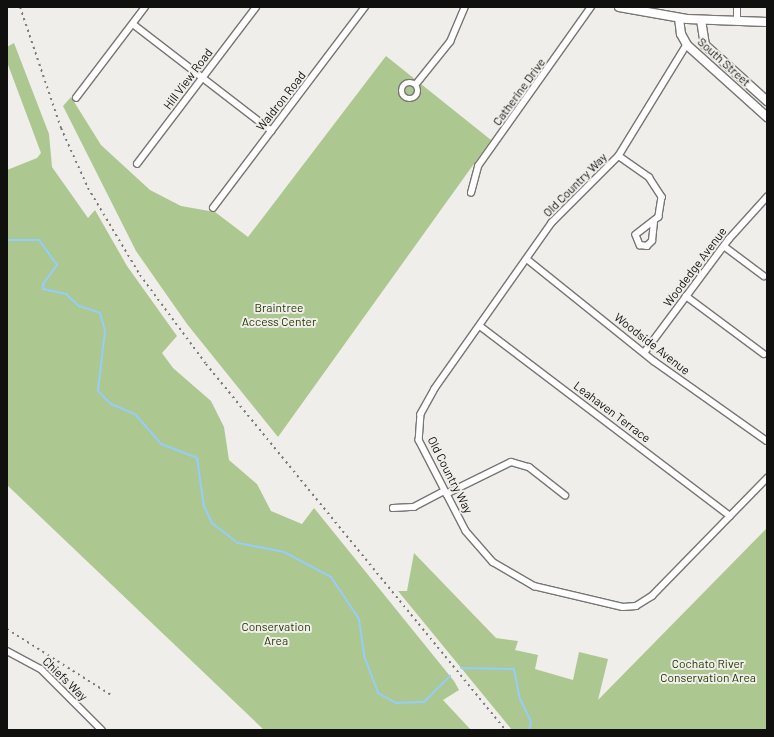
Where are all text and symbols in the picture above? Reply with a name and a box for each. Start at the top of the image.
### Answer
street label: South Street [695,35,753,89]
street label: Hill View Road [160,46,216,112]
street label: Catherine Drive [490,55,548,129]
street label: Waldron Road [253,68,309,134]
street label: Old Country Way [540,150,610,220]
street label: Woodedge Avenue [660,224,730,310]
park label: Braintree Access Center [242,301,316,329]
street label: Woodside Avenue [611,310,693,378]
street label: Leahaven Terrace [571,378,653,446]
street label: Old Country Way [424,434,476,516]
park label: Conservation Area [241,620,311,648]
street label: Chiefs Way [40,654,90,704]
park label: Cochato River Conservation Area [660,657,756,685]

